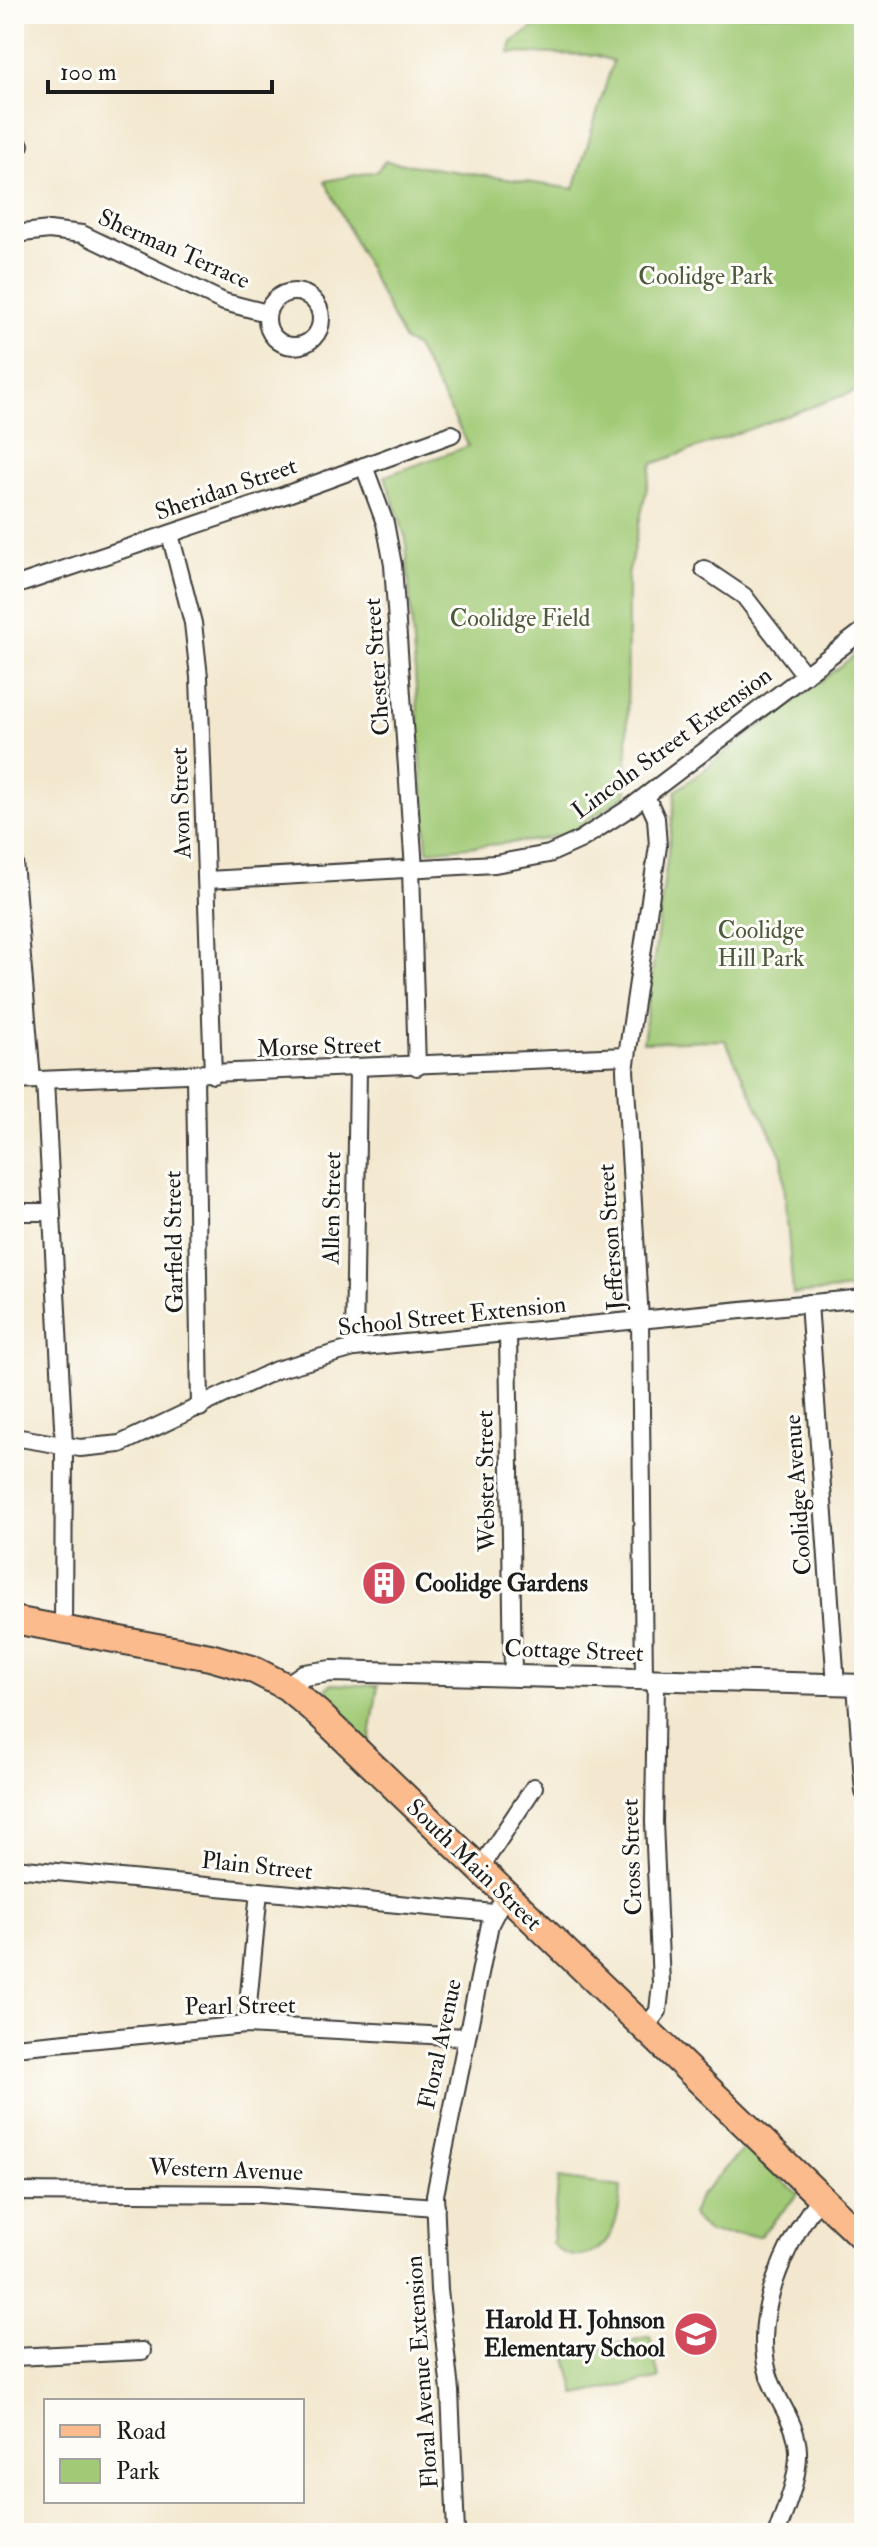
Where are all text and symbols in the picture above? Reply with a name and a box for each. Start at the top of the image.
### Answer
scale bar [48,44,272,94]
text: 100 m [60,57,117,88]
street label: Sherman Terrace [93,202,255,296]
park label: Coolidge Park [638,261,774,292]
street label: Sheridan Street [151,450,301,528]
street label: Chester Street [357,597,397,737]
park label: Coolidge Field [450,603,591,634]
street label: Lincoln Street Extension [566,660,778,826]
street label: Avon Street [164,746,198,860]
park label: Coolidge Hill Park [717,915,805,974]
street label: Morse Street [256,1029,382,1065]
street label: Allen Street [316,1151,348,1266]
street label: Jefferson Street [590,1162,632,1312]
street label: Garfield Street [157,1170,191,1314]
street label: School Street Extension [336,1289,568,1343]
street label: Webster Street [469,1410,503,1553]
street label: Coolidge Avenue [777,1414,819,1576]
building icon: Coolidge Gardens [360,1559,408,1607]
place label: Coolidge Gardens [415,1568,588,1599]
street label: Cottage Street [504,1633,644,1669]
street label: South Main Street [399,1792,549,1938]
street label: Cross Street [614,1798,650,1916]
street label: Plain Street [200,1845,314,1887]
street label: Floral Avenue [411,1976,469,2112]
street label: Pearl Street [184,1990,296,2022]
street label: Western Avenue [147,2152,304,2188]
street label: Floral Avenue Extension [398,2254,446,2490]
place label: Harold H. Johnson Elementary School [484,2305,666,2364]
school or university icon: Harold H. Johnson Elementary School [672,2310,720,2358]
legend [44,2399,304,2503]
text: Road [116,2416,166,2447]
text: Park [116,2456,160,2487]

